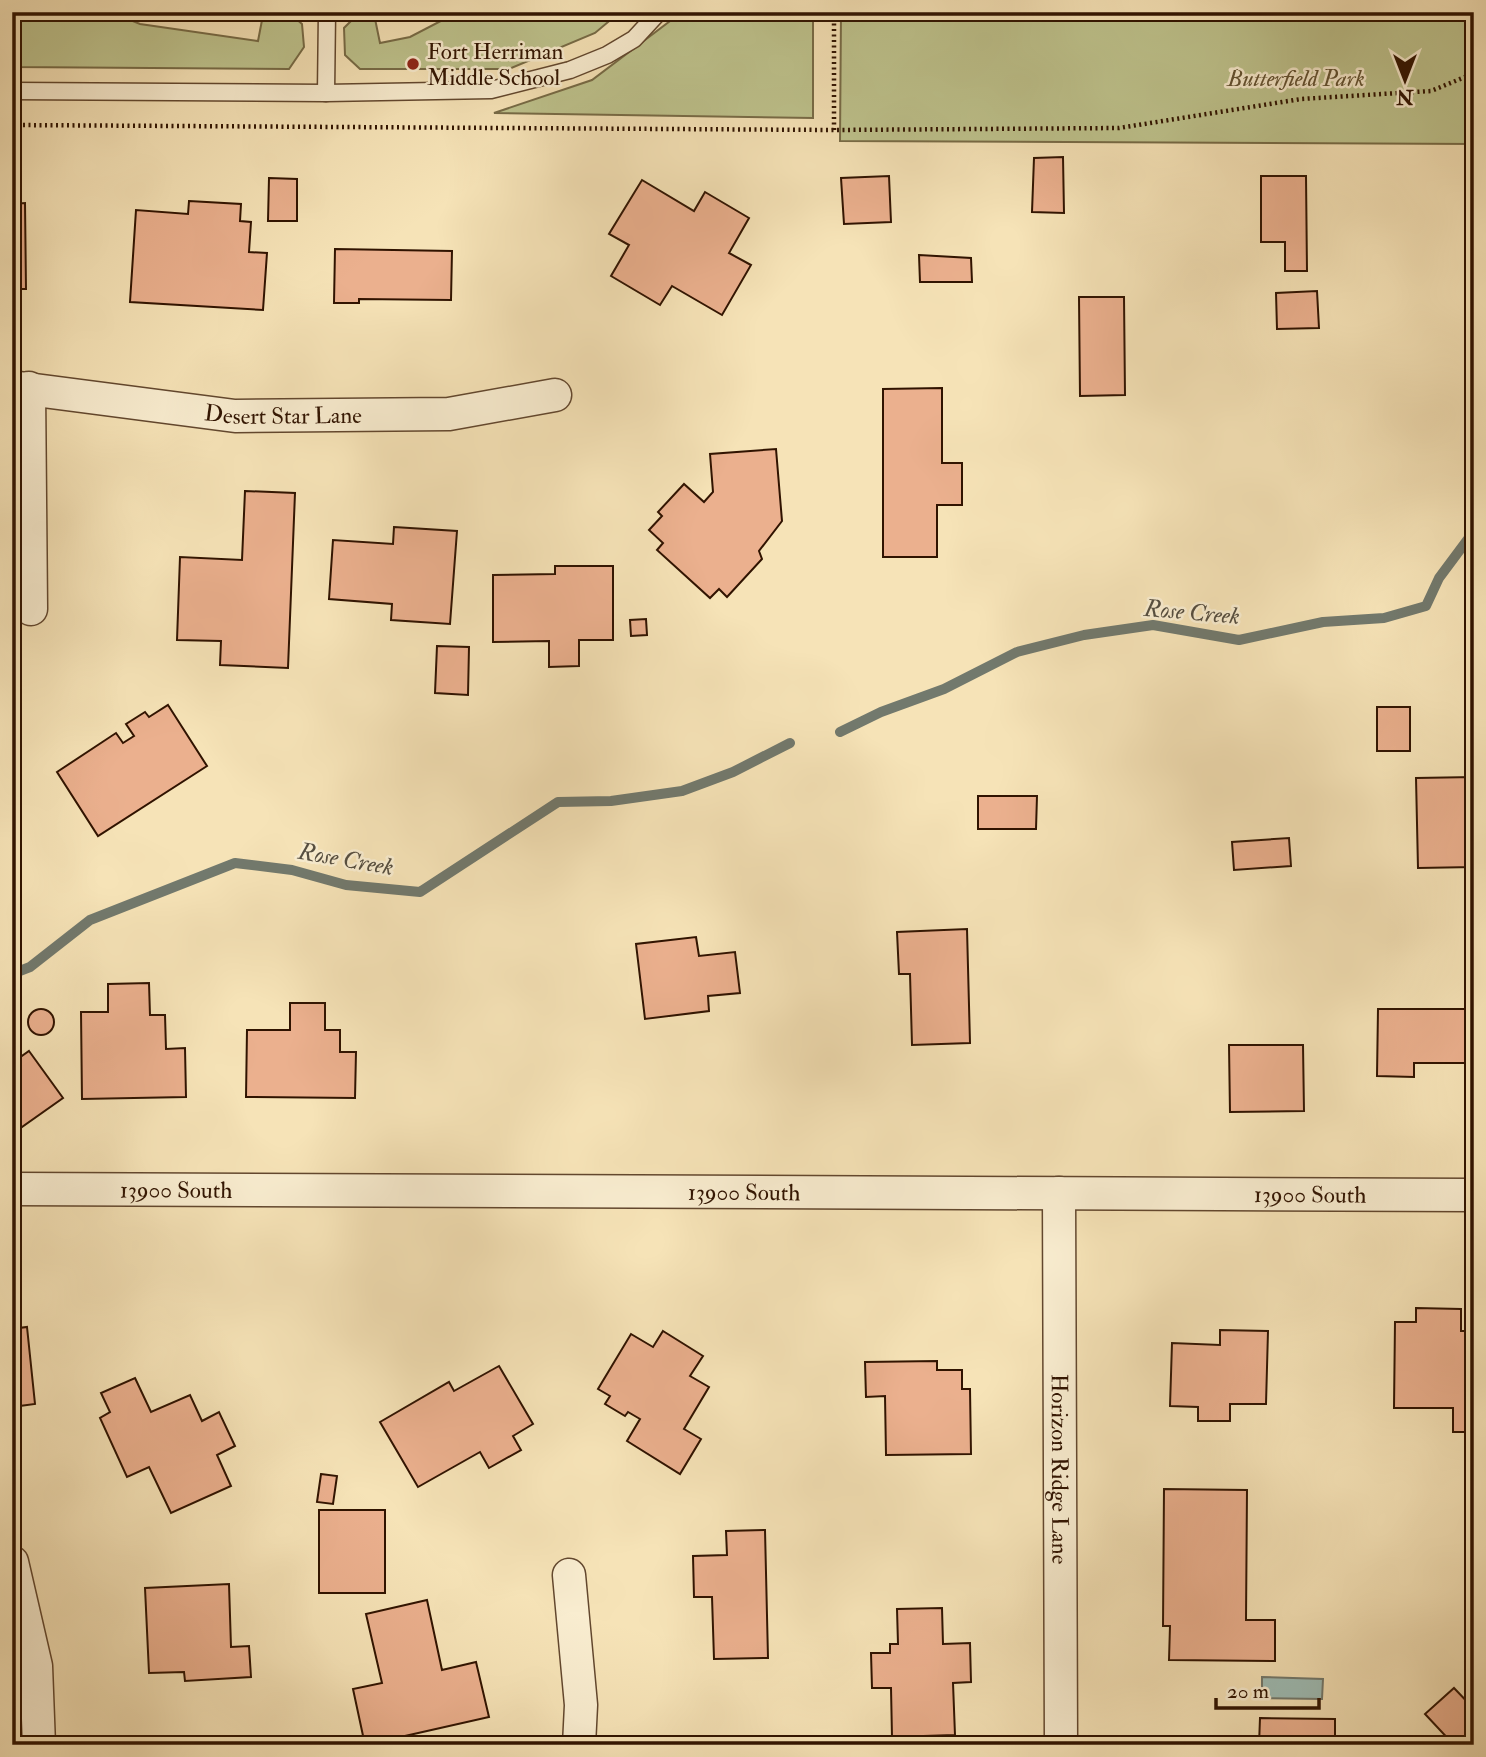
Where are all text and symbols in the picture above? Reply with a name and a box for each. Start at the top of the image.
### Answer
place label: Fort Herriman Middle School [427,37,564,92]
north arrow [1370,46,1440,116]
marker: Fort Herriman Middle School [405,56,421,72]
park label: Butterfield Park [1226,64,1365,93]
text: N [1396,84,1415,108]
street label: Desert Star Lane [203,398,362,431]
water label: Rose Creek [1142,593,1241,632]
water label: Rose Creek [295,836,396,883]
street label: 13900 South [120,1175,232,1205]
street label: 13900 South [688,1178,800,1207]
street label: 13900 South [1254,1180,1366,1210]
street label: Horizon Ridge Lane [1045,1374,1074,1565]
scale bar [1216,1666,1320,1710]
text: 20 m [1227,1678,1269,1705]

